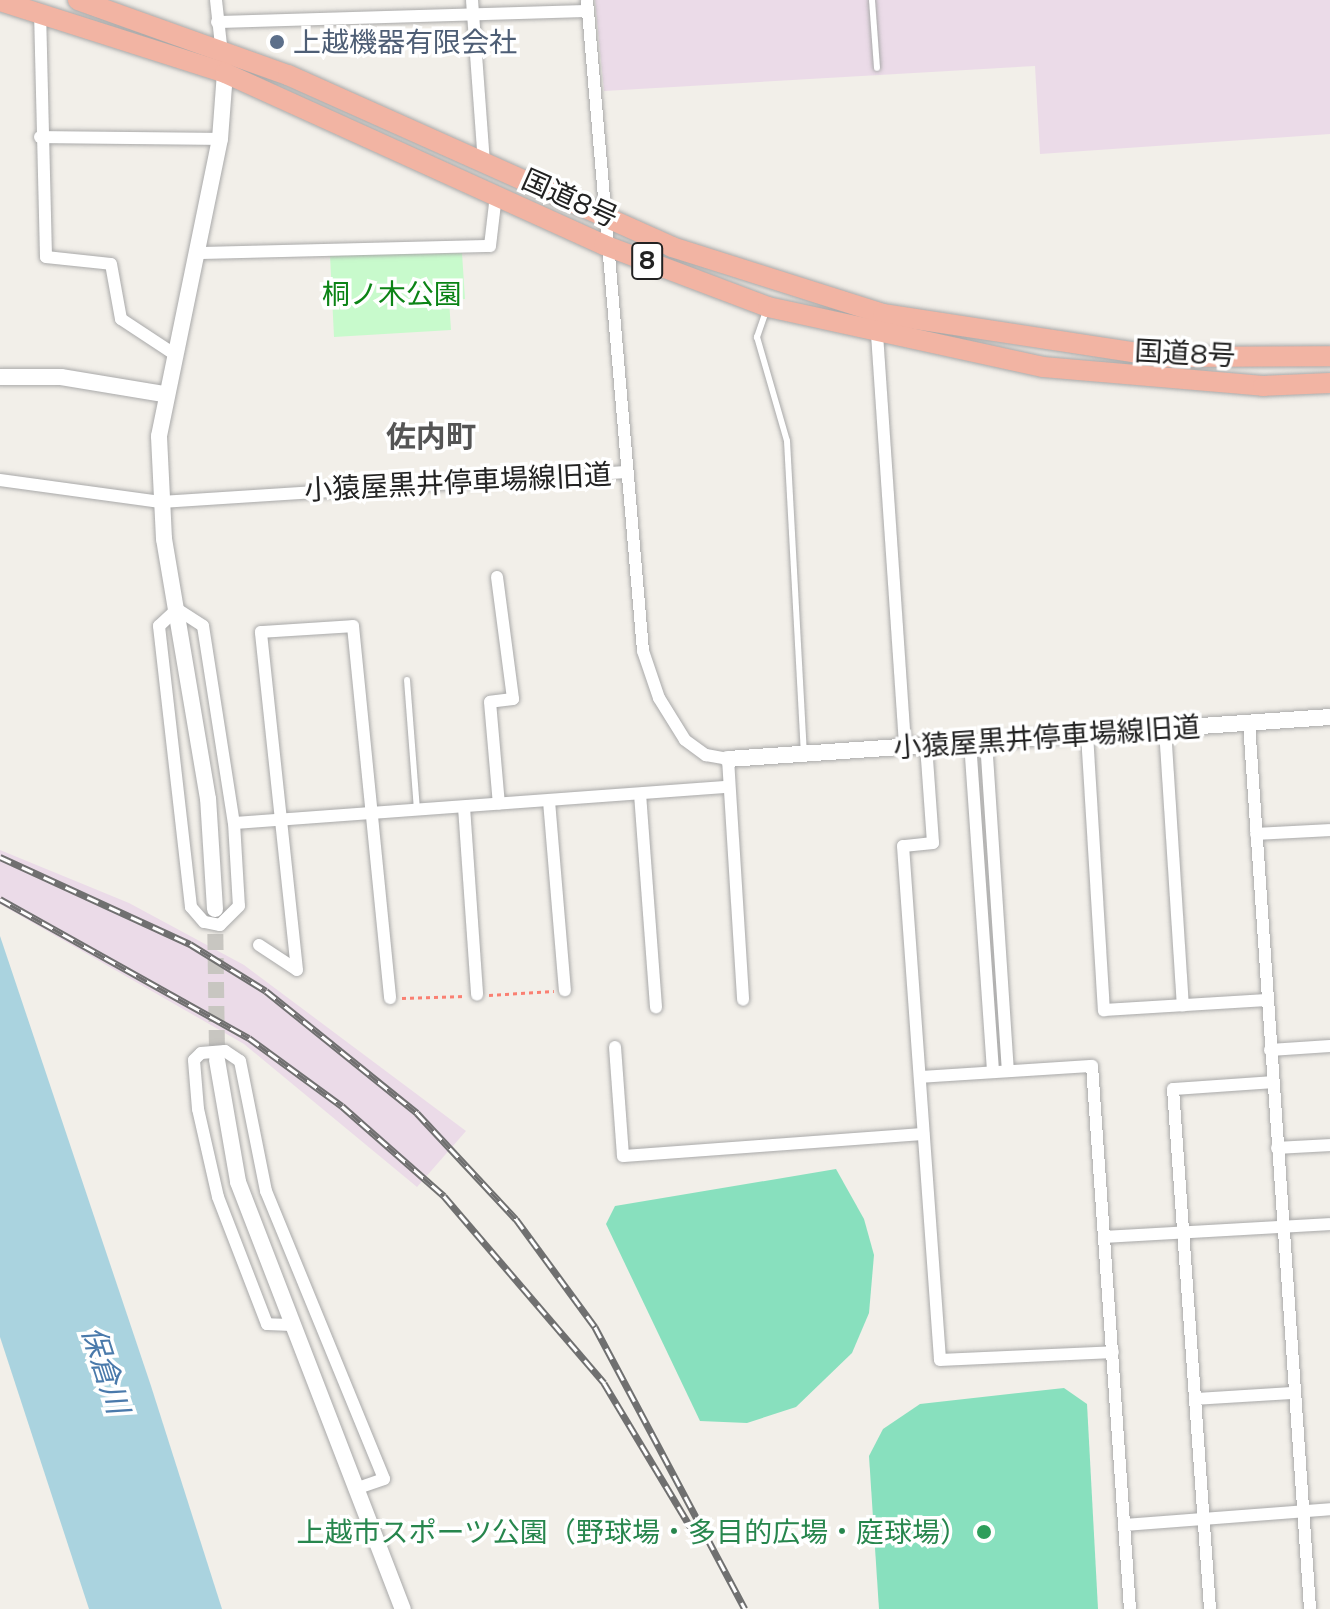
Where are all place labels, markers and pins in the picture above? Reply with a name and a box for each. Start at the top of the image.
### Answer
place label: 上越機器有限会社 [293,25,517,59]
marker: 上越機器有限会社 [268,33,286,51]
place label: 上越市スポーツ公園（野球場・多目的広場・庭球場） [296,1515,968,1549]
marker: 上越市スポーツ公園（野球場・多目的広場・庭球場） [975,1523,993,1541]

